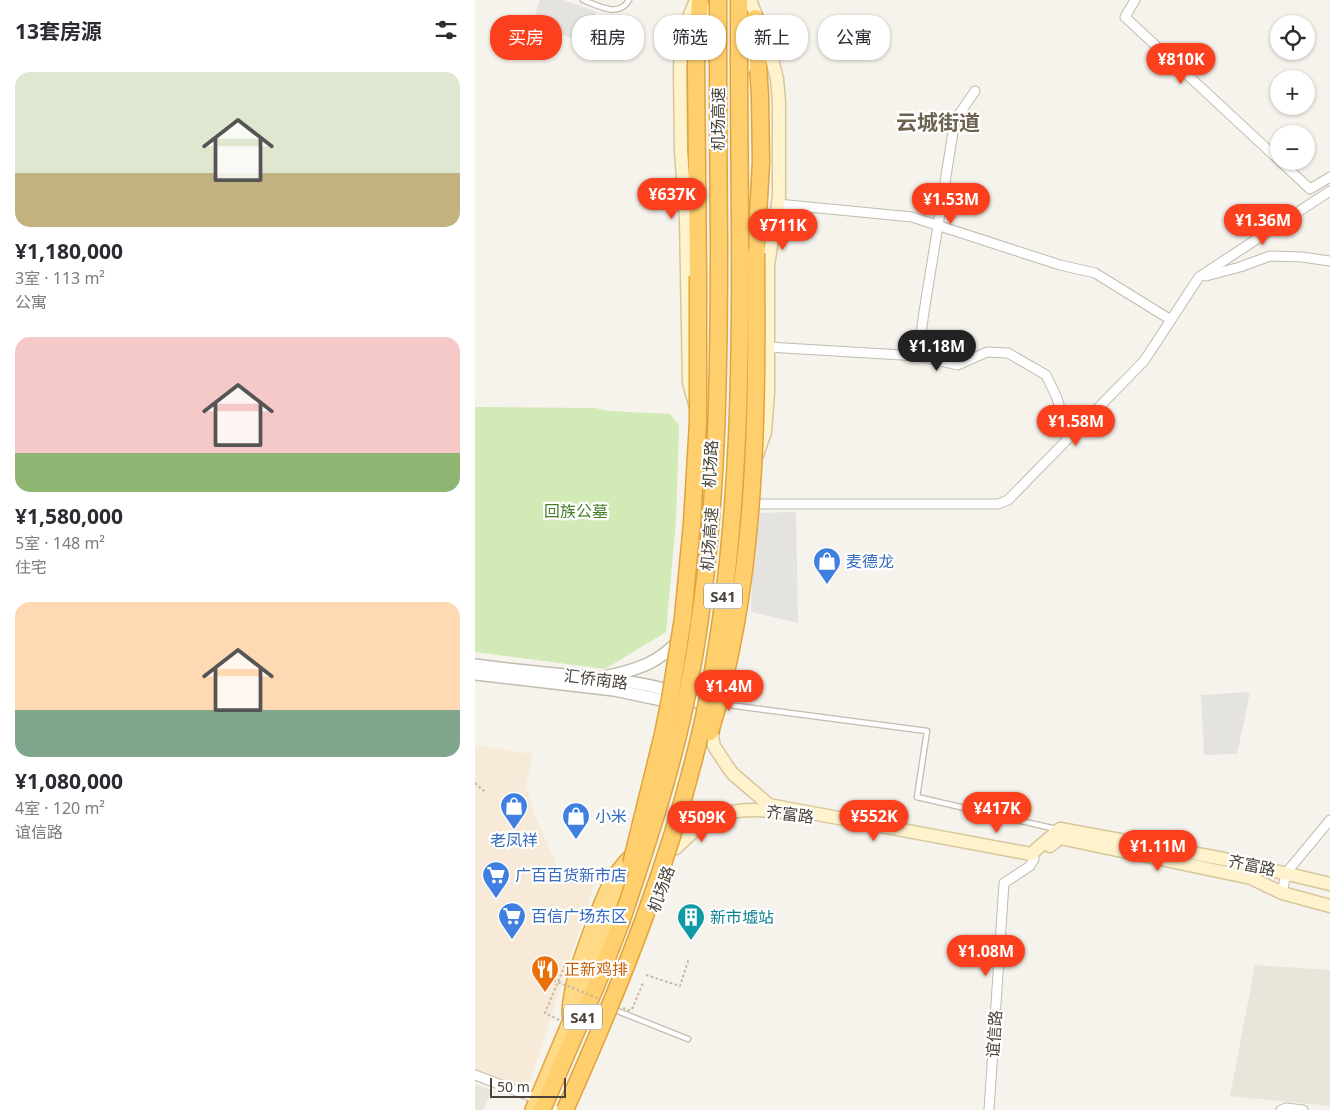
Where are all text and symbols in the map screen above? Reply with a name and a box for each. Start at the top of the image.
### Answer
chip: 买房 [490,15,562,60]
chip: 租房 [572,15,644,60]
chip: 筛选 [654,15,726,60]
chip: 新上 [736,15,808,60]
chip: 公寓 [818,15,890,60]
map controls [1270,15,1315,170]
button: locate [1270,15,1315,60]
icon: filters [432,16,460,44]
text: 13套房源 [15,17,102,45]
pin: ¥810K [1146,42,1216,85]
text: ¥810K [1157,48,1205,70]
button: + [1270,70,1315,115]
street label: 机场高速 [707,87,729,151]
icon: home [193,105,283,195]
district label: 云城街道 [896,108,980,136]
button: − [1270,125,1315,170]
pin: ¥637K [637,178,707,220]
pin: ¥1.53M [910,182,992,225]
text: ¥637K [648,183,696,205]
text: ¥1.53M [923,188,979,210]
pin: ¥1.36M [1222,204,1304,246]
pin: ¥711K [748,208,818,251]
text: ¥1.36M [1235,209,1291,231]
text: ¥711K [759,214,807,236]
text: ¥1,180,000 [15,237,123,265]
text: 3室 · 113 m² [15,267,105,289]
text: 公寓 [15,291,47,313]
pin: ¥1.18M [896,330,978,372]
text: ¥1.18M [909,335,965,357]
icon: home [193,370,283,460]
pin: ¥1.58M [1035,404,1117,447]
text: ¥1.58M [1048,410,1104,432]
street label: 机场路 [698,439,722,489]
park label: 回族公墓 [544,500,608,522]
text: ¥1,580,000 [15,502,123,530]
street label: 机场高速 [695,506,723,572]
text: 5室 · 148 m² [15,532,105,554]
shop icon: 麦德龙 [812,546,842,585]
place label: 麦德龙 [846,550,894,572]
text: 住宅 [15,556,47,578]
road number: S41 [704,584,742,608]
icon: home [193,635,283,725]
street label: 汇侨南路 [563,664,629,694]
pin: ¥1.4M [694,670,764,712]
text: ¥1.4M [705,675,753,697]
text: ¥1,080,000 [15,767,123,795]
shop icon: 老凤祥 [499,791,529,830]
pin: ¥417K [962,792,1032,834]
text: 4室 · 120 m² [15,797,105,819]
text: ¥417K [973,797,1021,819]
pin: ¥509K [667,800,737,843]
street label: 齐富路 [765,800,815,828]
pin: ¥552K [839,800,909,842]
shop icon: 小米 [561,801,591,840]
place label: 小米 [595,805,627,827]
text: ¥552K [850,805,898,827]
text: ¥509K [678,806,726,828]
text: 谊信路 [15,821,63,843]
place label: 老凤祥 [490,829,538,851]
pin: ¥1.11M [1117,830,1199,872]
text: ¥1.11M [1130,835,1186,857]
street label: 齐富路 [1226,849,1278,881]
supermarket icon: 广百百货新市店 [481,860,511,899]
street label: 机场路 [642,863,680,915]
place label: 广百百货新市店 [515,864,627,886]
supermarket icon: 百信广场东区 [497,901,527,940]
building icon: 新市墟站 [676,902,706,941]
place label: 百信广场东区 [531,905,627,927]
place label: 新市墟站 [710,906,774,928]
pin: ¥1.08M [945,934,1027,977]
text: ¥1.08M [958,940,1014,962]
restaurant icon: 正新鸡排 [530,954,560,993]
place label: 正新鸡排 [564,958,628,980]
road number: S41 [564,1004,602,1030]
street label: 谊信路 [981,1009,1007,1059]
scale bar [490,1075,566,1098]
text: 50 m [497,1077,530,1096]

